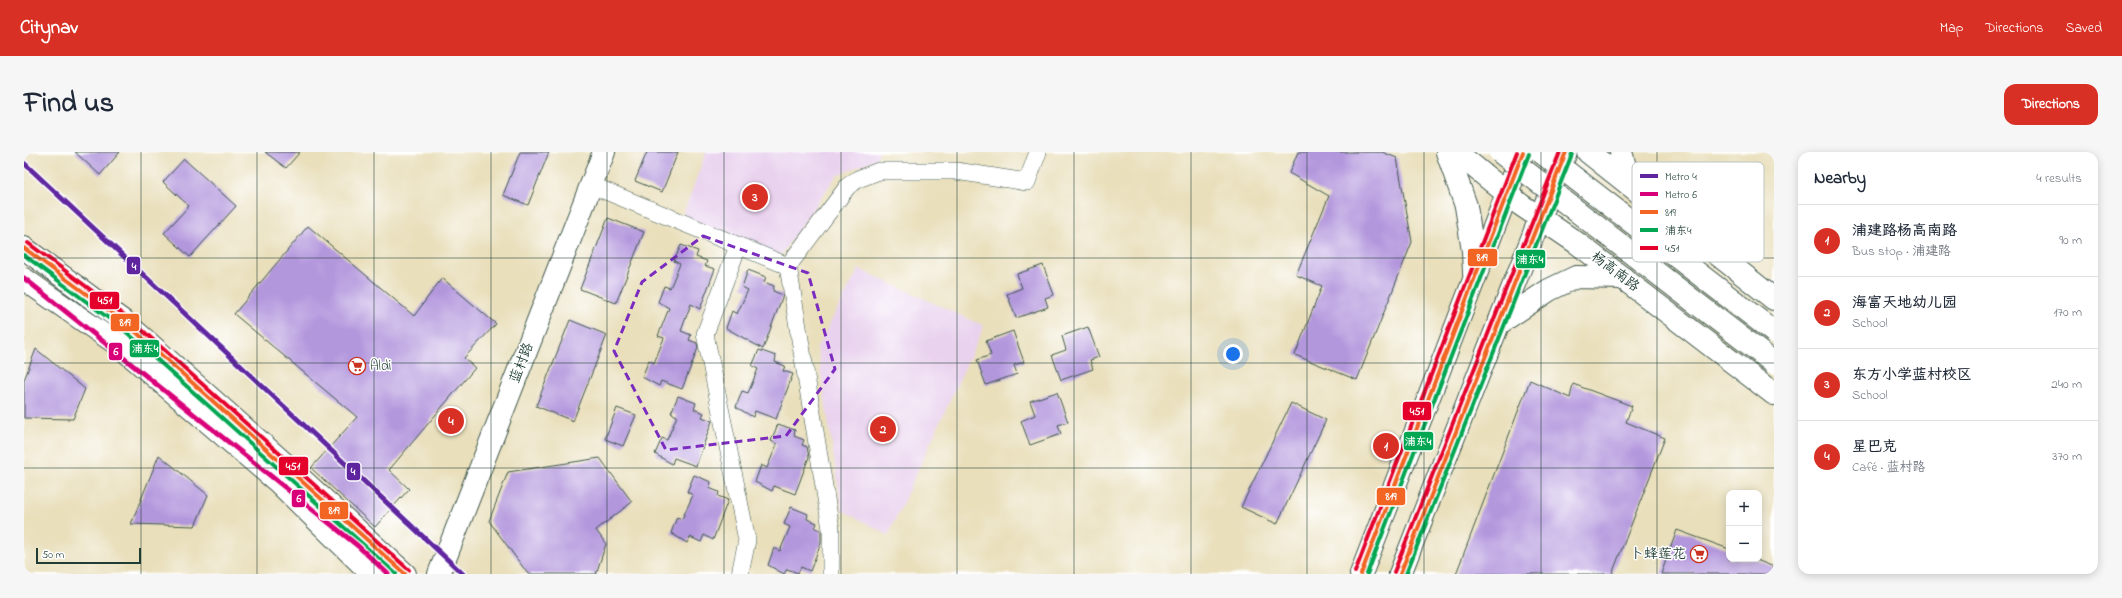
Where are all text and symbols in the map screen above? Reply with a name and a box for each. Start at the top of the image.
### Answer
text: Citynav [20,15,78,42]
text: Map [1940,18,1963,39]
text: Directions [1985,18,2043,39]
text: Saved [2065,18,2102,39]
text: Find us [24,84,114,125]
button: Directions [2004,84,2098,125]
legend [1632,162,1764,262]
text: Nearby [1814,166,1866,191]
text: Metro 4 [1665,169,1697,185]
text: 4 results [2036,169,2082,188]
pin: 3 [742,182,768,212]
text: Metro 6 [1665,187,1697,203]
text: 819 [1665,205,1677,221]
text: 浦建路杨高南路 [1852,220,1957,242]
text: 浦东4 [1665,223,1692,239]
text: 1 [1825,231,1829,250]
text: 90 m [2059,231,2082,250]
text: 451 [1665,241,1680,257]
text: Bus stop · 浦建路 [1852,242,1951,261]
street label: 杨高南路 [1586,247,1644,297]
line badge: 819 [1467,248,1498,267]
line badge: 浦东4 [1515,249,1546,269]
text: 819 [1476,250,1488,266]
text: 浦东4 [1517,252,1544,268]
line badge: 4 [126,256,141,275]
text: 4 [131,259,137,275]
line badge: 451 [89,291,120,310]
text: 海富天地幼儿园 [1852,292,1957,314]
text: 451 [97,293,113,309]
text: 2 [1824,303,1830,322]
text: 170 m [2054,303,2082,322]
line badge: 819 [110,313,140,332]
text: School [1852,314,1888,333]
text: 819 [119,315,131,331]
line badge: 浦东4 [129,339,160,358]
street label: 蓝村路 [505,340,539,386]
text: 浦东4 [132,341,159,357]
line badge: 6 [108,342,123,361]
text: 6 [113,344,119,360]
your location [1223,344,1243,364]
supermarket icon: Aldi [347,356,367,376]
place label: Aldi [370,356,391,377]
text: 东方小学蓝村校区 [1852,364,1972,386]
text: 3 [1824,375,1830,394]
text: 240 m [2051,375,2082,394]
text: School [1852,386,1888,405]
line badge: 451 [1402,401,1432,421]
text: 451 [1409,404,1425,420]
pin: 4 [438,406,464,436]
pin: 2 [870,414,896,444]
pin: 1 [1373,431,1399,461]
line badge: 浦东4 [1403,431,1434,451]
text: 浦东4 [1405,434,1432,450]
text: 星巴克 [1852,436,1897,458]
text: 4 [1824,447,1830,466]
text: 370 m [2052,447,2082,466]
line badge: 451 [278,456,309,476]
text: Café · 蓝村路 [1852,458,1926,477]
text: 451 [285,459,301,475]
line badge: 4 [346,462,361,481]
text: 4 [350,464,356,480]
line badge: 819 [1376,487,1406,506]
line badge: 6 [291,489,306,508]
text: 819 [1385,489,1397,505]
map controls [1726,490,1762,562]
button: + [1726,490,1762,526]
text: 6 [296,491,302,507]
line badge: 819 [319,501,349,520]
text: 819 [328,503,340,519]
button: − [1726,526,1762,562]
place label: 卜蜂莲花 [1630,544,1686,565]
supermarket icon: 卜蜂莲花 [1689,544,1709,564]
scale bar [36,546,141,565]
text: 50 m [42,547,64,563]

